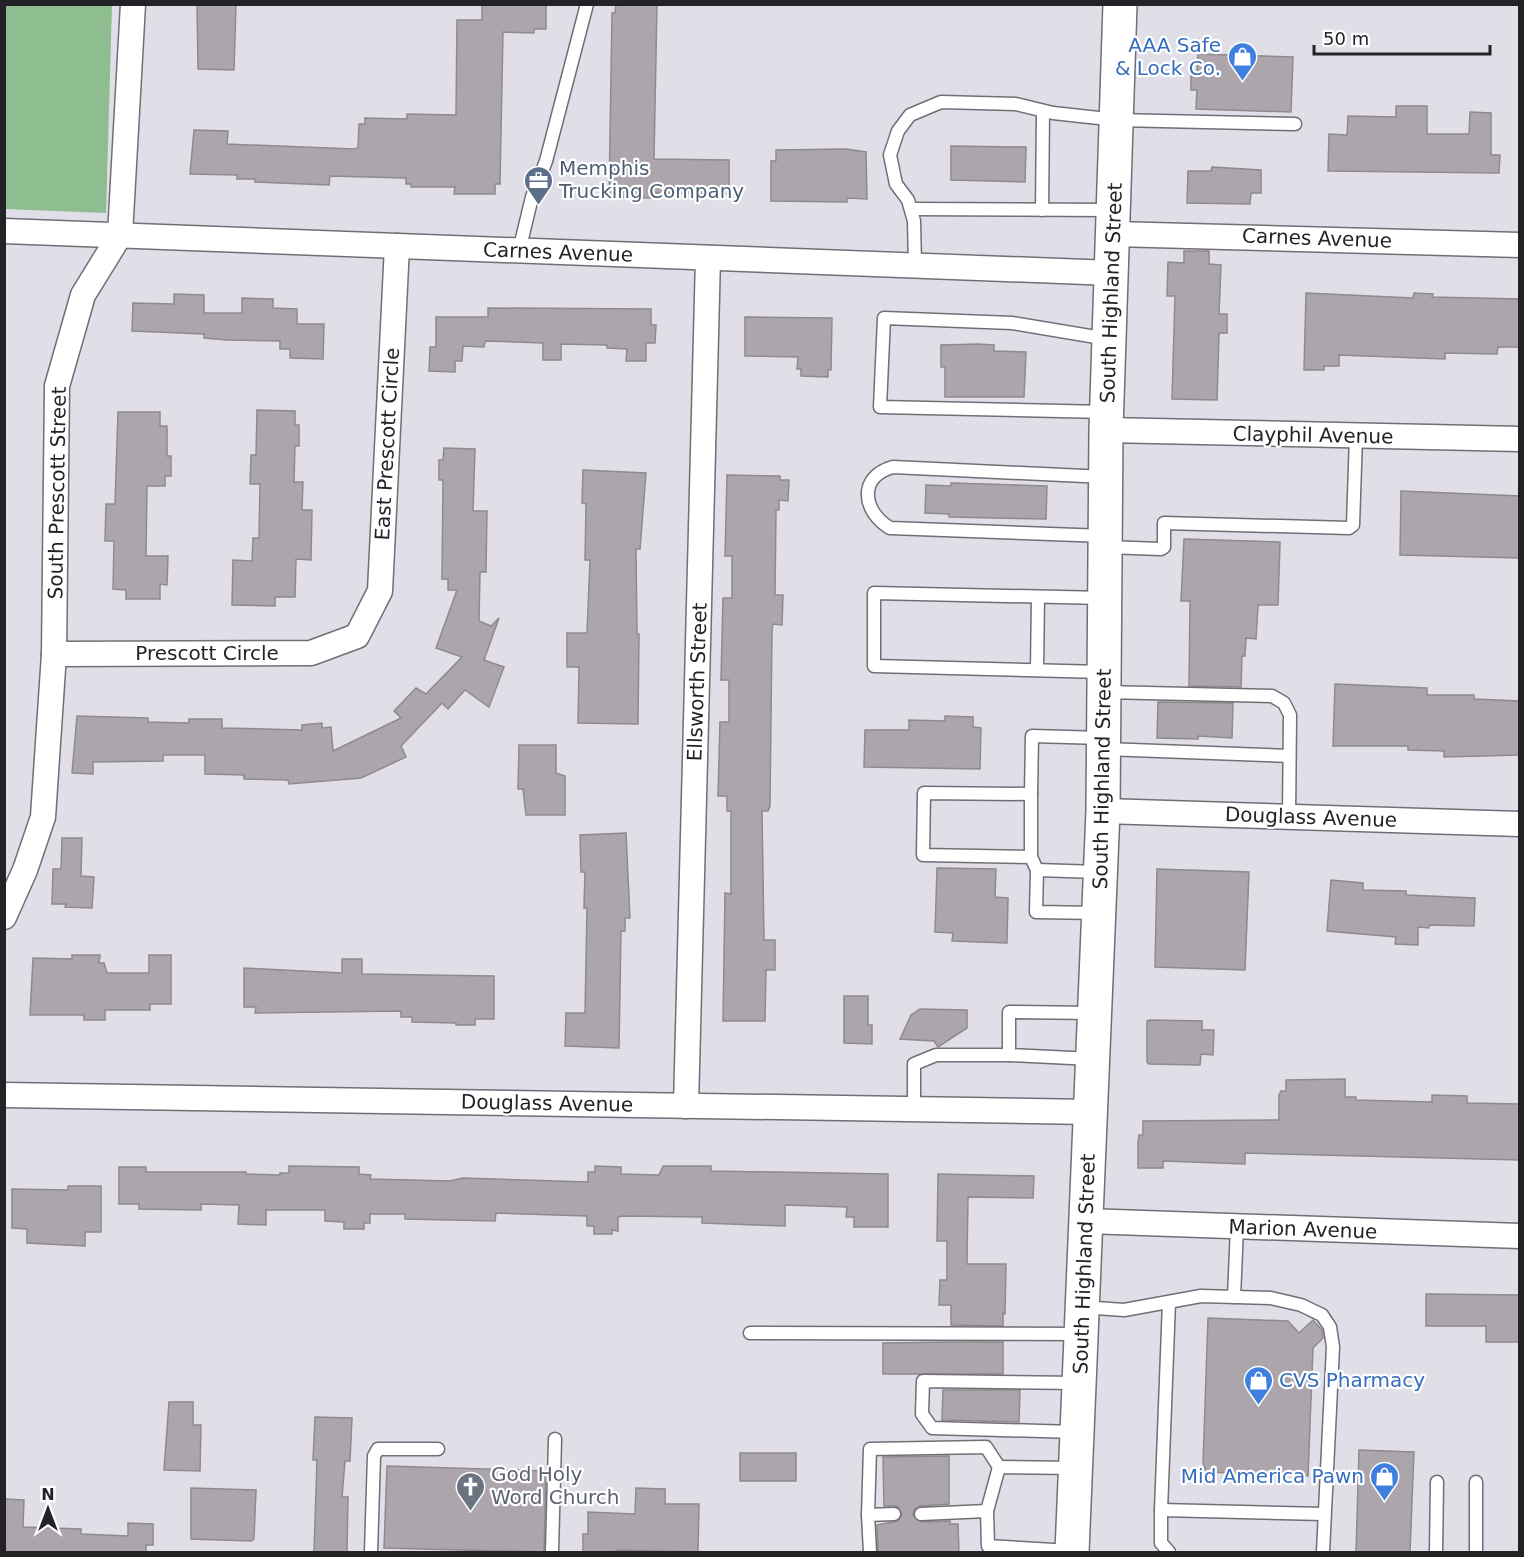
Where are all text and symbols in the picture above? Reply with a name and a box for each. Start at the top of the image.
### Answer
scale bar [1314,18,1490,56]
text: 50 m [1323,28,1369,49]
place label: AAA Safe & Lock Co. [1115,33,1221,80]
shop icon: AAA Safe & Lock Co. [1226,40,1258,82]
place label: Memphis Trucking Company [558,156,744,203]
office icon: Memphis Trucking Company [522,164,554,206]
street label: South Highland Street [1095,182,1127,404]
street label: Carnes Avenue [1242,223,1392,253]
street label: Carnes Avenue [483,237,633,267]
street label: East Prescott Circle [370,347,404,541]
street label: South Prescott Street [43,386,71,600]
street label: Clayphil Avenue [1232,422,1394,448]
street label: Ellsworth Street [682,602,712,762]
street label: Prescott Circle [135,641,279,665]
street label: South Highland Street [1088,668,1116,890]
street label: Douglass Avenue [1224,802,1398,832]
street label: Douglass Avenue [461,1089,633,1117]
street label: South Highland Street [1068,1153,1100,1375]
street label: Marion Avenue [1228,1214,1378,1244]
shop icon: CVS Pharmacy [1242,1364,1274,1406]
place label: CVS Pharmacy [1279,1368,1425,1392]
shop icon: Mid America Pawn [1369,1460,1401,1502]
place label: God Holy Word Church [491,1462,620,1509]
place label: Mid America Pawn [1181,1464,1364,1488]
church icon: God Holy Word Church [454,1470,486,1512]
north arrow [18,1479,78,1539]
text: N [41,1485,55,1504]

